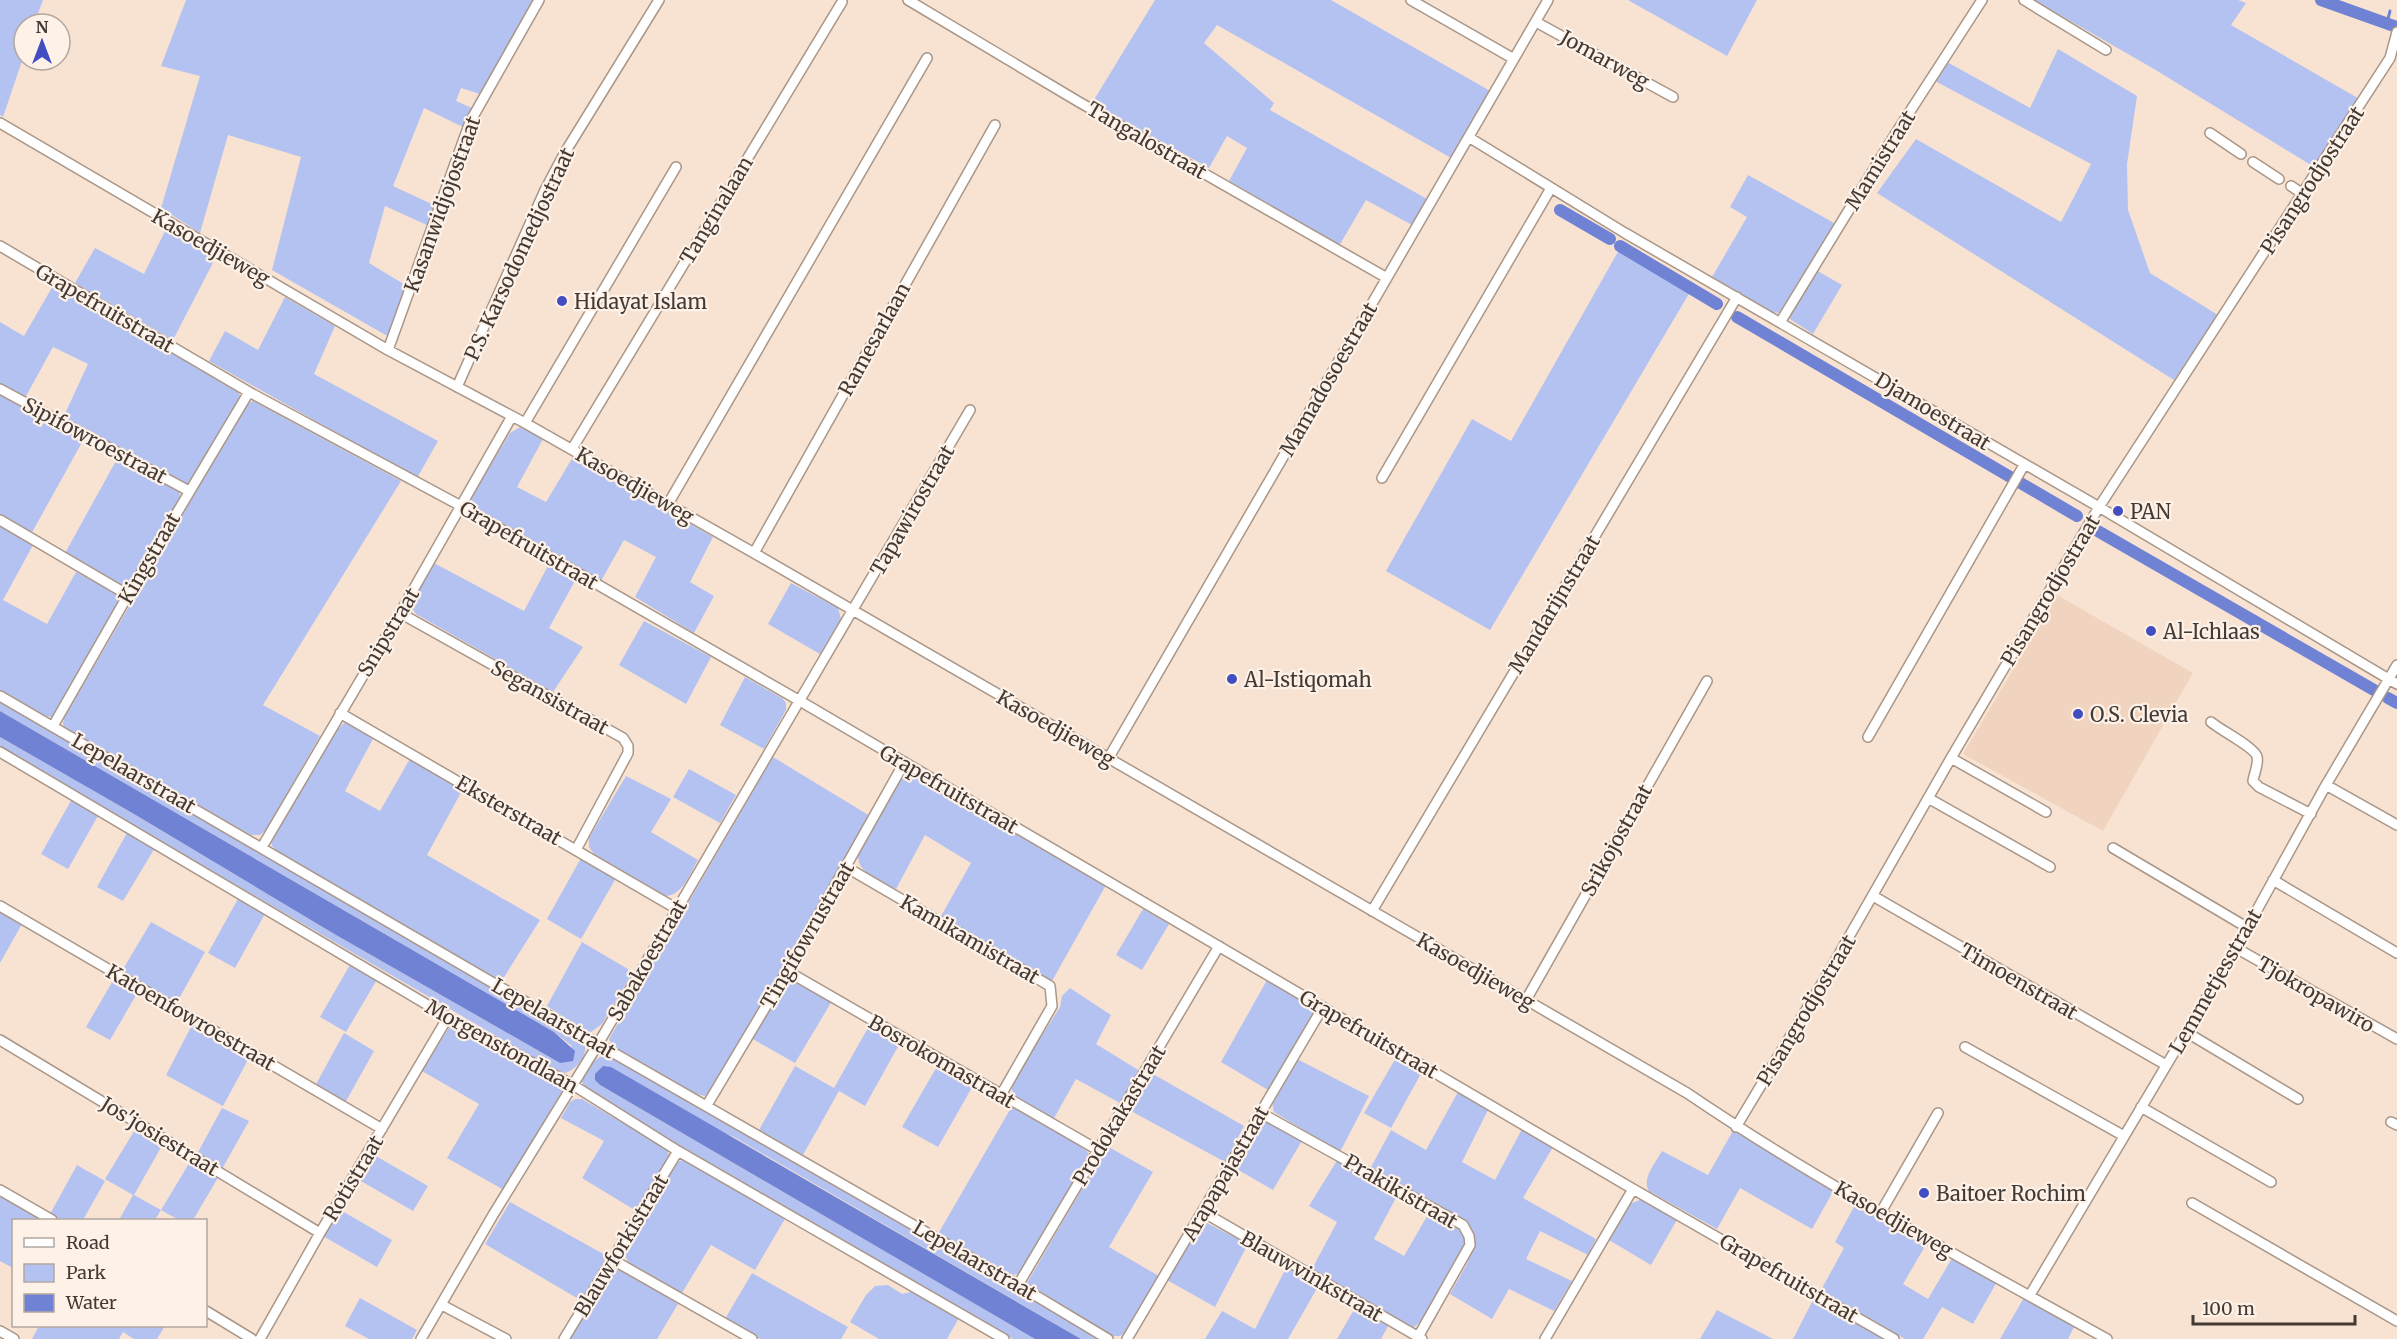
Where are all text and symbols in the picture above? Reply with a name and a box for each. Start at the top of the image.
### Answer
north arrow [12,12,72,72]
text: N [36,17,49,37]
street label: Jomarweg [1555,24,1654,94]
street label: Tangalostraat [1083,96,1211,184]
street label: Pisangrodjostraat [2255,101,2369,259]
street label: Mamistraat [1840,105,1921,214]
street label: Kasanwidjojostraat [399,112,486,295]
street label: P.S. Karsodomedjostraat [459,143,579,364]
street label: Tanginalaan [674,152,758,268]
street label: Kasoedjieweg [148,203,274,291]
street label: Grapefruitstraat [31,258,179,358]
street label: Ramesarlaan [833,278,915,400]
place label: Hidayat Islam [574,289,707,314]
marker: Hidayat Islam [555,294,569,308]
street label: Mamadosoestraat [1274,297,1382,460]
street label: Djamoestraat [1871,367,1995,455]
street label: Sipifowroestraat [19,392,171,489]
street label: Tapawirostraat [865,440,960,580]
street label: Kasoedjieweg [572,441,698,529]
street label: Grapefruitstraat [455,495,603,595]
place label: PAN [2130,499,2172,524]
marker: PAN [2111,504,2125,518]
street label: Kingstraat [113,508,185,608]
street label: Pisangrodjostraat [1995,510,2105,670]
street label: Mandarijnstraat [1503,530,1605,678]
street label: Snipstraat [352,583,424,681]
place label: Al-Ichlaas [2162,619,2260,644]
marker: Al-Ichlaas [2144,624,2158,638]
street label: Segansistraat [487,654,613,740]
place label: Al-Istiqomah [1243,667,1372,692]
marker: Al-Istiqomah [1225,672,1239,686]
street label: Kasoedjieweg [993,684,1119,772]
place label: O.S. Clevia [2090,702,2188,727]
marker: O.S. Clevia [2071,707,2085,721]
street label: Lepelaarstraat [68,728,200,819]
street label: Grapefruitstraat [875,739,1023,839]
street label: Eksterstraat [452,770,566,850]
street label: Srikojostraat [1575,779,1657,900]
street label: Tingifowrustraat [755,857,859,1013]
street label: Kamikamistraat [896,889,1044,989]
street label: Sabakoestraat [602,894,692,1025]
street label: Lemmetjesstraat [2163,904,2267,1058]
street label: Kasoedjieweg [1413,927,1539,1015]
street label: Pisangrodjostraat [1751,930,1861,1090]
street label: Timoenstraat [1956,937,2083,1025]
street label: Tjokropawiro [2253,950,2379,1038]
street label: Katoenfowroestraat [102,958,280,1076]
street label: Lepelaarstraat [488,973,620,1064]
street label: Grapefruitstraat [1295,984,1443,1084]
street label: Morgenstondlaan [421,994,583,1098]
street label: Bosrokomastraat [864,1009,1020,1113]
street label: Prodokakastraat [1067,1040,1171,1190]
street label: Jos'josiestraat [96,1090,224,1181]
street label: Arapapajastraat [1176,1101,1274,1246]
street label: Rotistraat [318,1130,388,1225]
street label: Prakikistraat [1340,1149,1462,1234]
street label: Blauwforkistraat [569,1169,673,1321]
street label: Kasoedjieweg [1831,1175,1957,1263]
place label: Baitoer Rochim [1936,1181,2086,1206]
marker: Baitoer Rochim [1917,1186,1931,1200]
street label: Lepelaarstraat [909,1215,1041,1306]
legend [12,1219,207,1327]
street label: Blauwvinkstraat [1237,1225,1388,1327]
street label: Grapefruitstraat [1715,1228,1863,1328]
text: Road [66,1231,110,1254]
text: Park [66,1261,107,1284]
scale bar [2193,1288,2355,1326]
text: Water [65,1291,117,1314]
text: 100 m [2202,1297,2255,1320]

